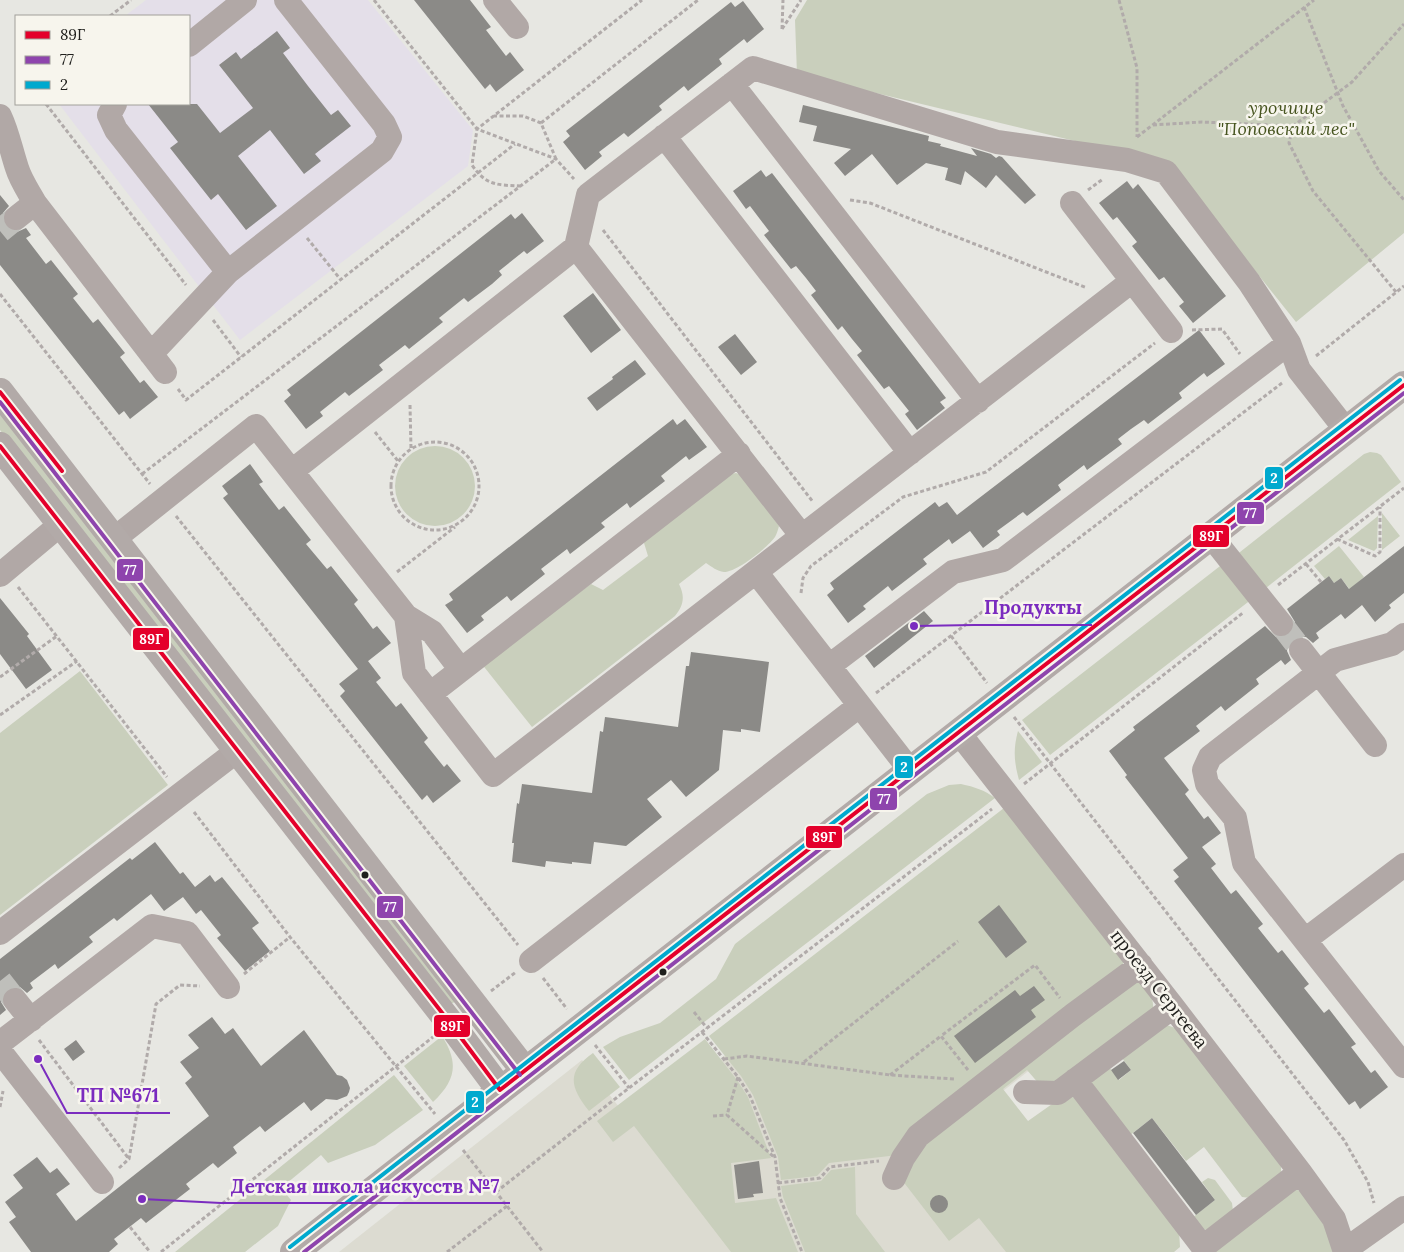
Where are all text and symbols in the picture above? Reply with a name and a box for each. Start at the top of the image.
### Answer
legend [15,15,190,105]
text: 89Г [60,25,85,44]
text: 77 [60,50,74,69]
text: 2 [60,75,68,94]
park label: урочище "Поповский лес" [1217,96,1355,140]
line badge: 2 [1264,466,1284,490]
text: 2 [1270,469,1278,487]
line badge: 77 [1236,501,1265,525]
text: 77 [1243,504,1257,522]
line badge: 89Г [1192,524,1230,548]
text: 89Г [1199,527,1223,545]
line badge: 77 [116,558,144,582]
text: 77 [123,561,137,579]
callout: Продукты [974,591,1092,625]
text: Продукты [984,595,1082,619]
line badge: 89Г [132,627,170,651]
text: 89Г [139,630,163,648]
line badge: 2 [894,755,914,779]
text: 2 [900,758,908,776]
line badge: 77 [869,787,898,811]
text: 77 [877,790,891,808]
line badge: 89Г [805,825,843,849]
text: 89Г [812,828,836,846]
unlabelled marker [360,870,370,880]
line badge: 77 [376,895,404,919]
text: 77 [383,898,397,916]
street label: проезд Сергеева [1106,925,1213,1053]
unlabelled marker [658,967,668,977]
line badge: 89Г [433,1014,471,1038]
text: 89Г [440,1017,464,1035]
callout: ТП №671 [67,1079,170,1113]
text: ТП №671 [77,1083,159,1107]
line badge: 2 [465,1090,485,1114]
text: 2 [471,1093,479,1111]
callout: Детская школа искусств №7 [221,1169,510,1203]
text: Детская школа искусств №7 [231,1174,499,1198]

